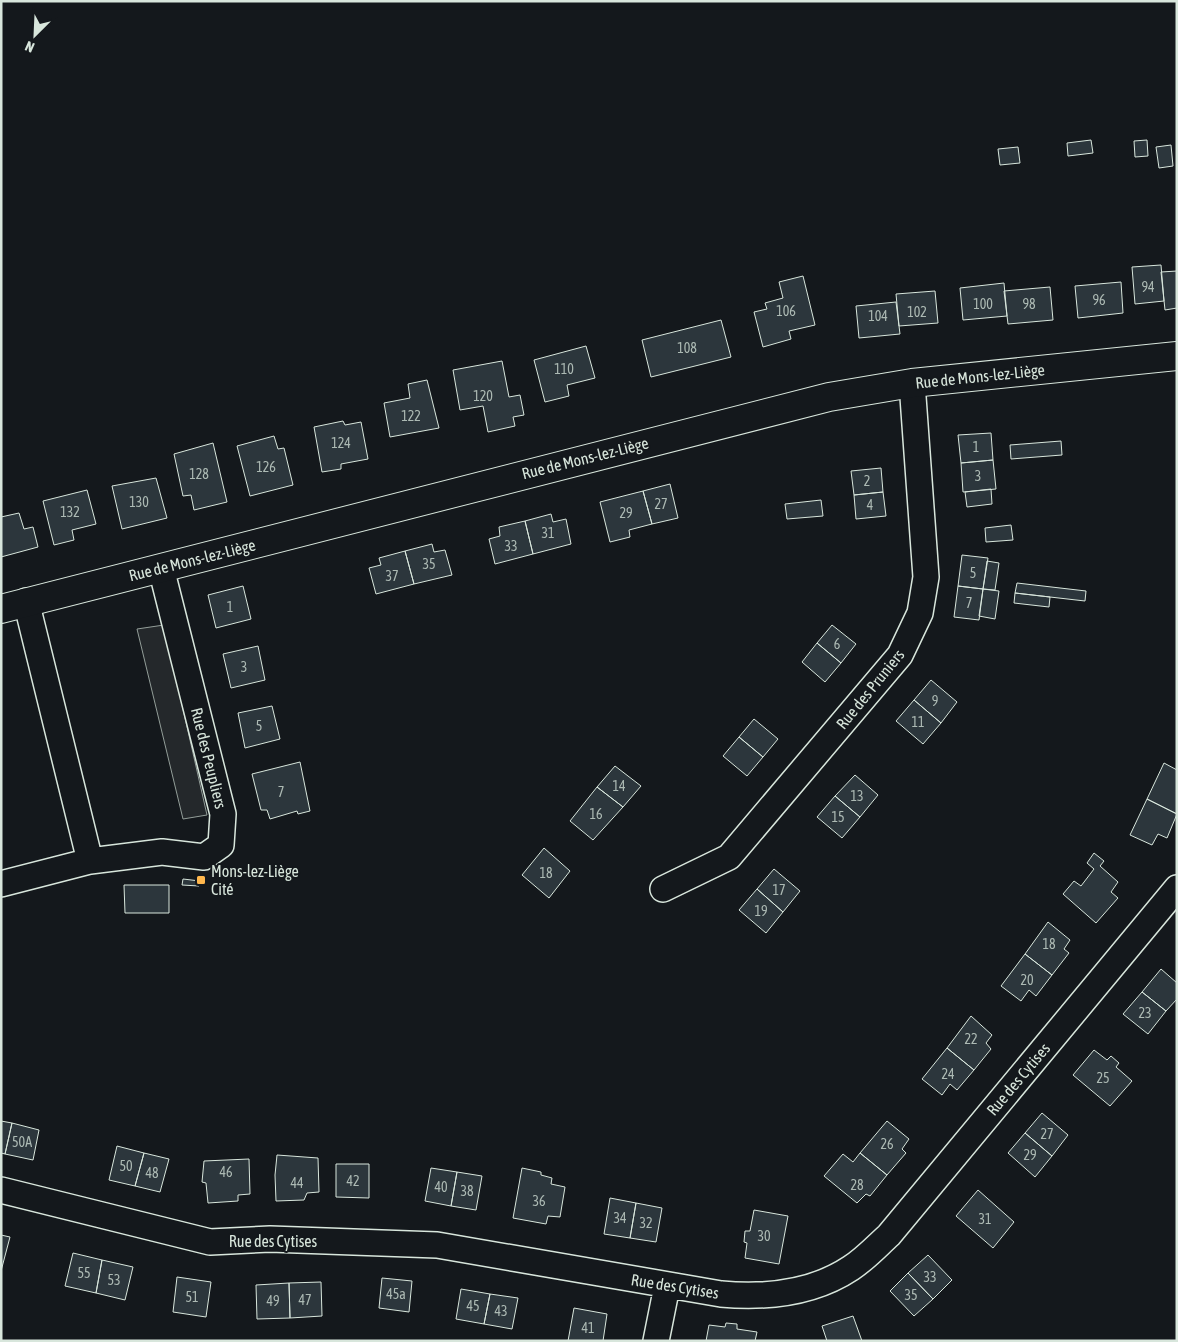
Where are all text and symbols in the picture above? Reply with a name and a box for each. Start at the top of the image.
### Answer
north arrow [10,10,60,60]
text: N [23,38,37,56]
house number: 94 [1141,279,1155,295]
house number: 96 [1092,292,1106,308]
house number: 100 [973,296,993,312]
house number: 98 [1022,296,1036,312]
house number: 106 [776,303,796,319]
house number: 102 [907,304,927,320]
house number: 104 [868,308,888,324]
house number: 108 [677,340,697,356]
street label: Rue de Mons-lez-Liège [914,360,1046,393]
house number: 110 [554,361,574,377]
house number: 120 [473,388,493,404]
house number: 122 [401,408,421,424]
street label: Rue de Mons-lez-Liège [520,434,650,483]
house number: 124 [331,435,351,451]
house number: 1 [973,439,979,455]
house number: 126 [256,459,276,475]
house number: 128 [189,466,209,482]
house number: 3 [975,468,981,484]
house number: 2 [864,473,870,489]
house number: 130 [129,494,149,510]
house number: 27 [654,496,668,512]
house number: 4 [867,497,874,513]
house number: 132 [60,504,80,520]
house number: 29 [619,505,633,521]
house number: 31 [541,525,555,541]
street label: Rue de Mons-lez-Liège [127,536,257,585]
house number: 33 [504,538,518,554]
house number: 35 [422,556,436,572]
house number: 5 [970,565,976,581]
house number: 37 [385,568,399,584]
house number: 7 [966,595,972,611]
house number: 1 [227,599,233,615]
house number: 6 [834,636,841,652]
street label: Rue des Pruniers [832,645,908,732]
house number: 3 [241,659,247,675]
house number: 9 [932,693,938,709]
street label: Rue des Peupliers [187,706,230,811]
house number: 11 [911,714,925,730]
house number: 5 [256,718,262,734]
house number: 14 [612,778,626,794]
house number: 7 [278,784,284,800]
house number: 13 [850,788,864,804]
house number: 16 [589,806,603,822]
house number: 15 [831,809,845,825]
place label: Mons-lez-Liège Cité [211,862,299,898]
house number: 18 [539,865,553,881]
marker: Mons-lez-Liège Cité [195,874,207,886]
house number: 17 [772,882,786,898]
house number: 19 [754,903,768,919]
house number: 18 [1042,936,1056,952]
house number: 20 [1020,972,1034,988]
house number: 23 [1138,1005,1152,1021]
house number: 22 [964,1031,978,1047]
street label: Rue des Cytises [983,1039,1054,1119]
house number: 24 [941,1066,955,1082]
house number: 25 [1096,1070,1110,1086]
house number: 27 [1040,1126,1054,1142]
house number: 50A [12,1134,32,1150]
house number: 26 [880,1136,894,1152]
house number: 29 [1023,1147,1037,1163]
house number: 50 [119,1158,133,1174]
house number: 46 [219,1164,233,1180]
house number: 48 [145,1165,159,1181]
house number: 42 [346,1173,360,1189]
house number: 44 [290,1175,304,1191]
house number: 28 [850,1177,864,1193]
house number: 40 [434,1179,448,1195]
house number: 38 [460,1183,474,1199]
house number: 36 [532,1193,546,1209]
house number: 34 [613,1210,627,1226]
house number: 31 [978,1211,992,1227]
house number: 32 [639,1215,653,1231]
house number: 30 [757,1228,771,1244]
street label: Rue des Cytises [229,1232,318,1251]
house number: 55 [77,1265,91,1281]
house number: 33 [923,1269,937,1285]
street label: Rue des Cytises [630,1270,720,1303]
house number: 53 [107,1272,121,1288]
house number: 45a [386,1286,406,1302]
house number: 35 [904,1287,918,1303]
house number: 51 [185,1289,199,1305]
house number: 47 [298,1292,312,1308]
house number: 49 [266,1293,280,1309]
house number: 45 [466,1298,480,1314]
house number: 43 [494,1303,508,1319]
house number: 41 [581,1320,595,1336]

